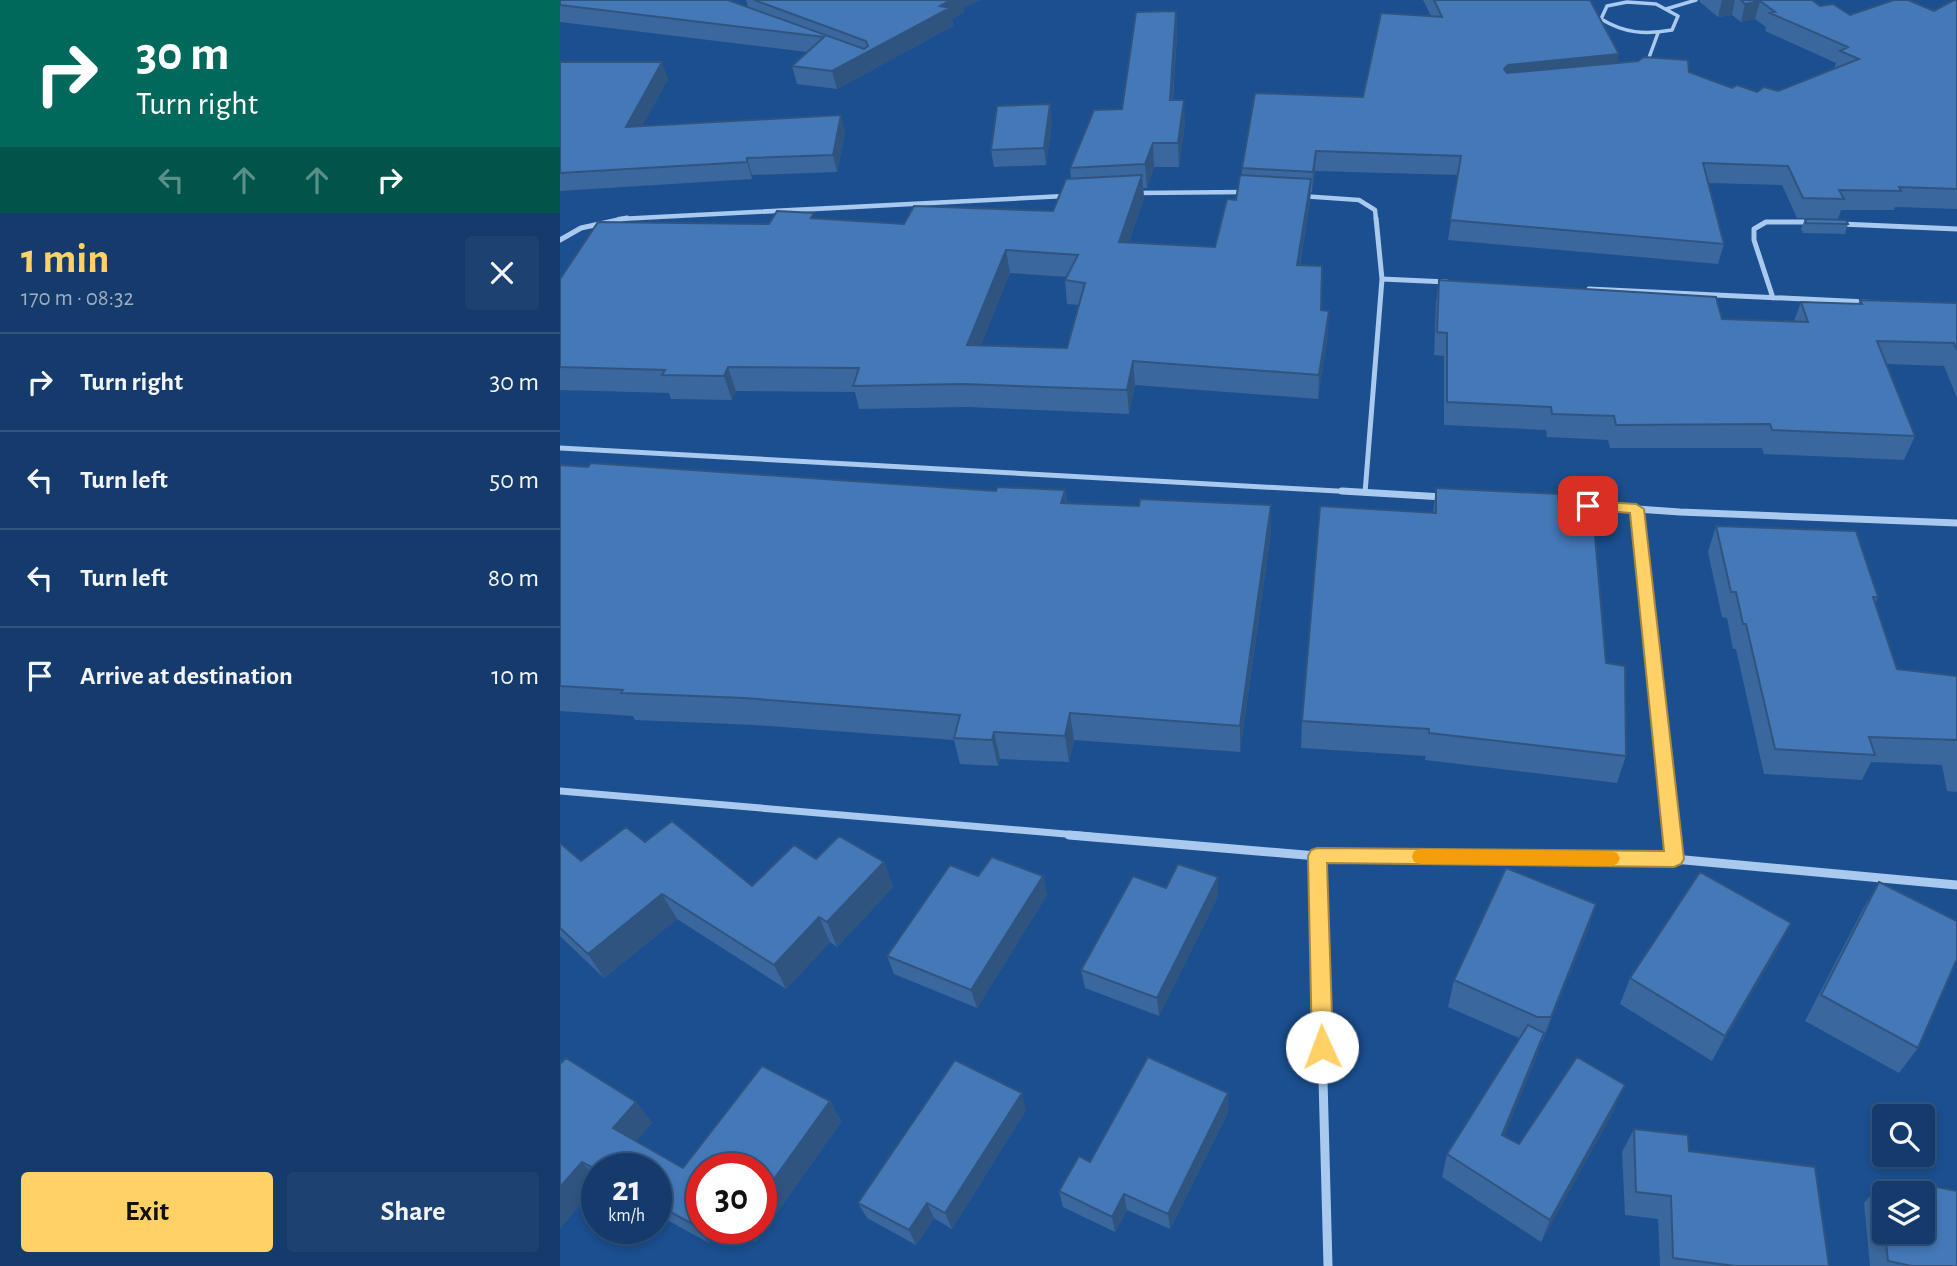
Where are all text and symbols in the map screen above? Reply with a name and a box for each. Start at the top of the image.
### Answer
icon: right [21,28,112,119]
text: 30 m [136,30,230,79]
text: Turn right [136,88,258,120]
icon: left [152,161,190,199]
icon: ahead [225,161,263,199]
icon: ahead [298,161,336,199]
icon: right [371,161,409,199]
button: close [465,236,539,310]
text: 1 min [21,238,110,280]
text: 170 m · 08:32 [21,287,134,310]
icon: right [21,363,59,401]
text: Turn right [80,369,183,395]
text: 30 m [489,369,539,395]
icon: left [21,461,59,499]
text: Turn left [80,467,168,493]
text: 50 m [489,467,539,493]
pin [1558,476,1618,536]
icon: arrive [1569,487,1607,525]
icon: left [21,559,59,597]
text: Turn left [80,565,168,591]
text: 80 m [488,565,539,591]
icon: arrive [21,657,59,695]
text: Arrive at destination [80,663,293,689]
text: 10 m [491,663,539,689]
position arrow [1285,1010,1359,1084]
map controls [1872,1104,1935,1244]
button: search [1872,1104,1935,1167]
speed limit sign: 30 [686,1153,777,1244]
button: Exit [21,1172,273,1252]
button: Share [287,1172,539,1252]
text: 21 [612,1172,641,1207]
button: layers [1872,1181,1935,1244]
text: km/h [608,1207,645,1225]

